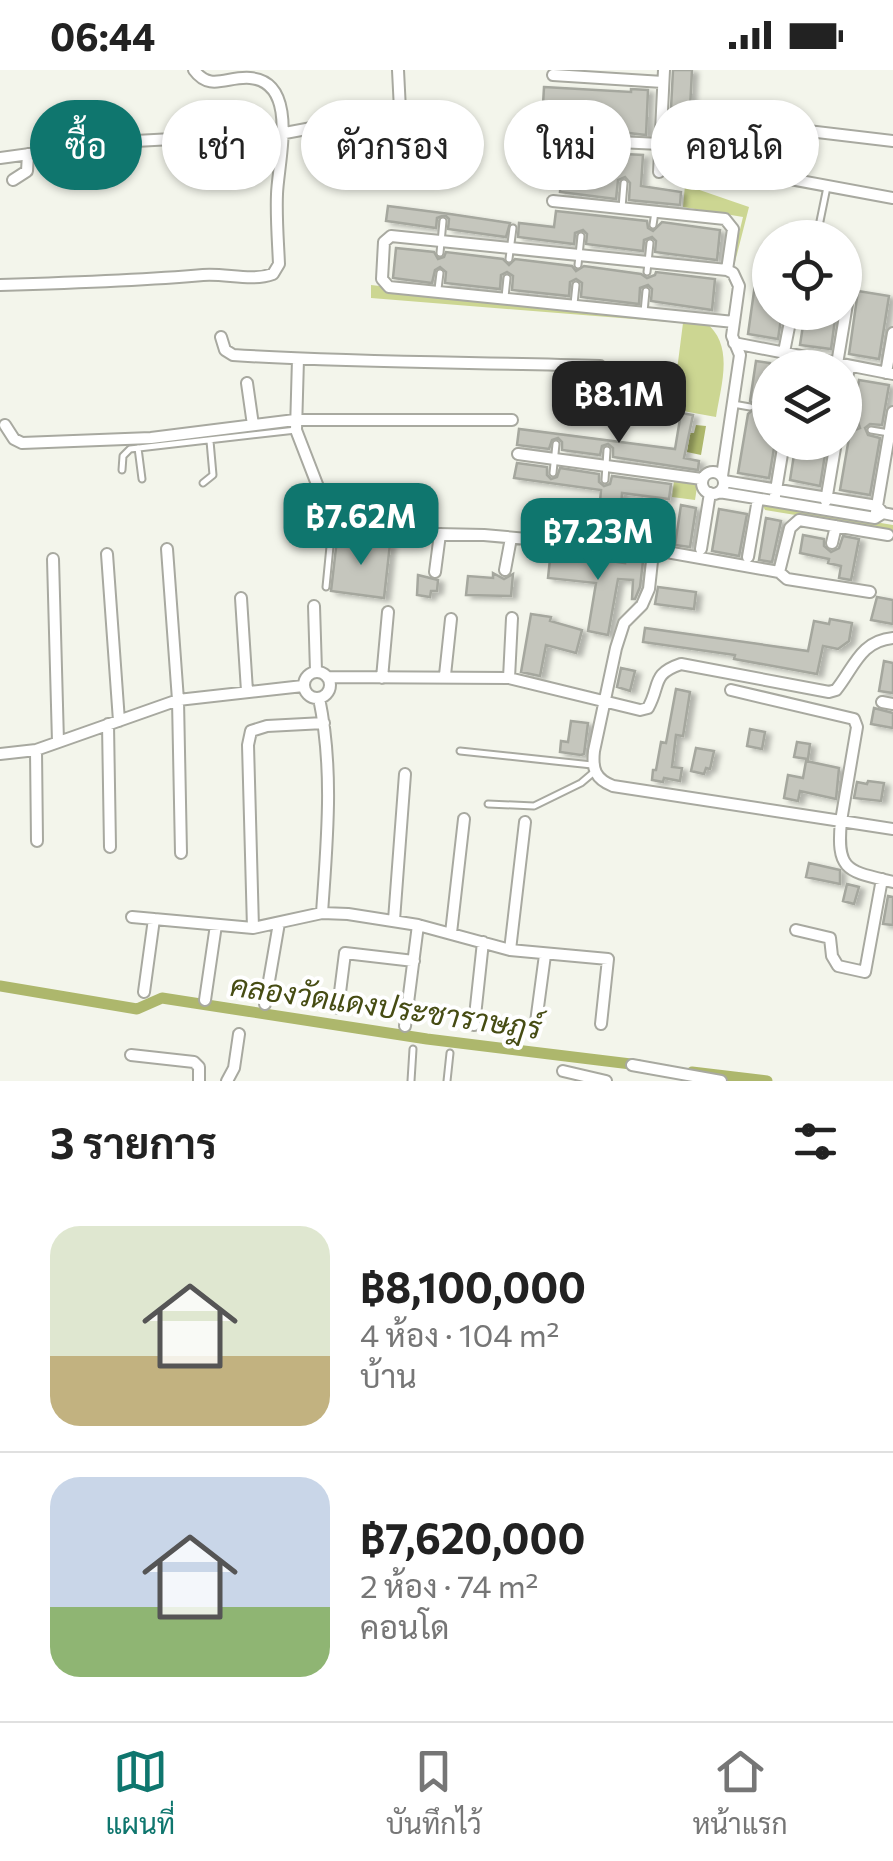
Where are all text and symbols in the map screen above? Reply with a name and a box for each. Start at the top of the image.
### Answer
text: 06:44 [50,12,155,59]
chip: ซื้อ [30,100,142,190]
chip: เช่า [162,100,281,190]
chip: ตัวกรอง [301,100,484,190]
chip: ใหม่ [504,100,631,190]
chip: คอนโด [651,100,819,190]
map controls [752,220,862,460]
button: locate [752,220,862,330]
button: layers [752,350,862,460]
pin: ฿8.1M [549,361,689,446]
text: ฿8.1M [574,373,664,413]
pin: ฿7.62M [280,483,442,568]
text: ฿7.62M [306,495,416,535]
pin: ฿7.23M [517,498,679,583]
text: ฿7.23M [543,510,653,550]
water label: คลองวัดแดงประชาราษฎร์ [228,965,548,1050]
icon: filters [788,1114,843,1169]
text: 3 รายการ [50,1116,217,1168]
text: ฿8,100,000 [360,1260,586,1312]
icon: home [130,1266,250,1386]
text: 4 ห้อง · 104 m² [360,1314,559,1354]
text: บ้าน [360,1355,417,1395]
text: ฿7,620,000 [360,1511,585,1563]
icon: home [130,1517,250,1637]
text: 2 ห้อง · 74 m² [360,1565,538,1605]
text: คอนโด [360,1606,450,1646]
tab: แผนที่ [105,1744,175,1840]
tab: บันทึกไว้ [386,1744,482,1840]
tab: หน้าแรก [692,1744,788,1840]

